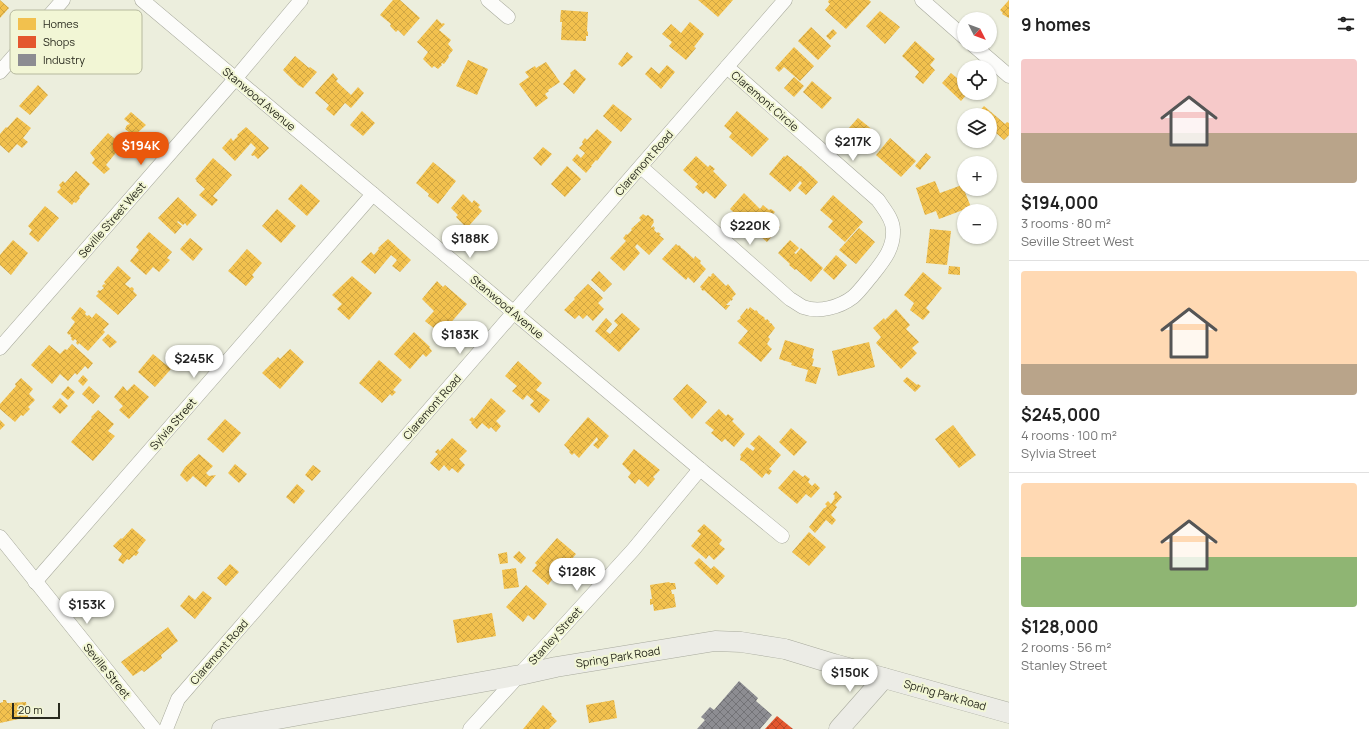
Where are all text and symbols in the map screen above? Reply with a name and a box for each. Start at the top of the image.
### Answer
legend [10,10,142,74]
north arrow [957,12,997,52]
map controls [957,12,997,244]
text: 9 homes [1021,13,1091,36]
icon: filters [1335,13,1357,35]
text: Homes [43,16,79,31]
text: Shops [43,34,75,49]
text: Industry [43,52,85,67]
button: locate [957,60,997,100]
street label: Stanwood Avenue [219,63,300,134]
street label: Claremont Circle [728,67,803,134]
icon: home [1153,85,1225,157]
button: layers [957,108,997,148]
street label: Claremont Road [611,127,676,198]
pin: $217K [825,128,881,162]
pin: $194K [113,132,169,166]
text: $217K [835,132,871,150]
text: $194K [122,136,160,154]
button: + [957,156,997,196]
street label: Seville Street West [75,179,149,261]
text: $194,000 [1021,191,1098,214]
button: − [957,204,997,244]
pin: $220K [722,212,778,246]
text: 3 rooms · 80 m² [1021,214,1111,232]
text: $220K [730,216,770,234]
pin: $188K [442,225,498,259]
text: $188K [451,229,489,247]
text: Seville Street West [1021,232,1134,250]
street label: Stanwood Avenue [467,271,548,342]
icon: home [1153,297,1225,369]
pin: $183K [432,321,488,355]
text: $183K [441,325,479,343]
pin: $245K [166,345,222,379]
text: $245K [174,349,214,367]
street label: Claremont Road [399,371,464,442]
street label: Sylvia Street [146,395,199,453]
text: $245,000 [1021,403,1101,426]
text: 4 rooms · 100 m² [1021,426,1117,444]
text: Sylvia Street [1021,444,1096,462]
icon: home [1153,509,1225,581]
pin: $128K [549,558,605,592]
text: $128K [558,562,596,580]
pin: $153K [59,591,115,625]
text: $153K [68,595,106,613]
street label: Stanley Street [525,604,585,668]
text: $128,000 [1021,615,1098,638]
street label: Claremont Road [186,616,251,687]
text: 2 rooms · 56 m² [1021,638,1111,656]
street label: Seville Street [80,640,134,702]
street label: Spring Park Road [575,642,661,671]
text: Stanley Street [1021,656,1107,674]
pin: $150K [822,659,878,693]
text: $150K [831,663,869,681]
street label: Spring Park Road [902,676,988,713]
scale bar [12,701,60,720]
text: 20 m [18,702,43,717]

